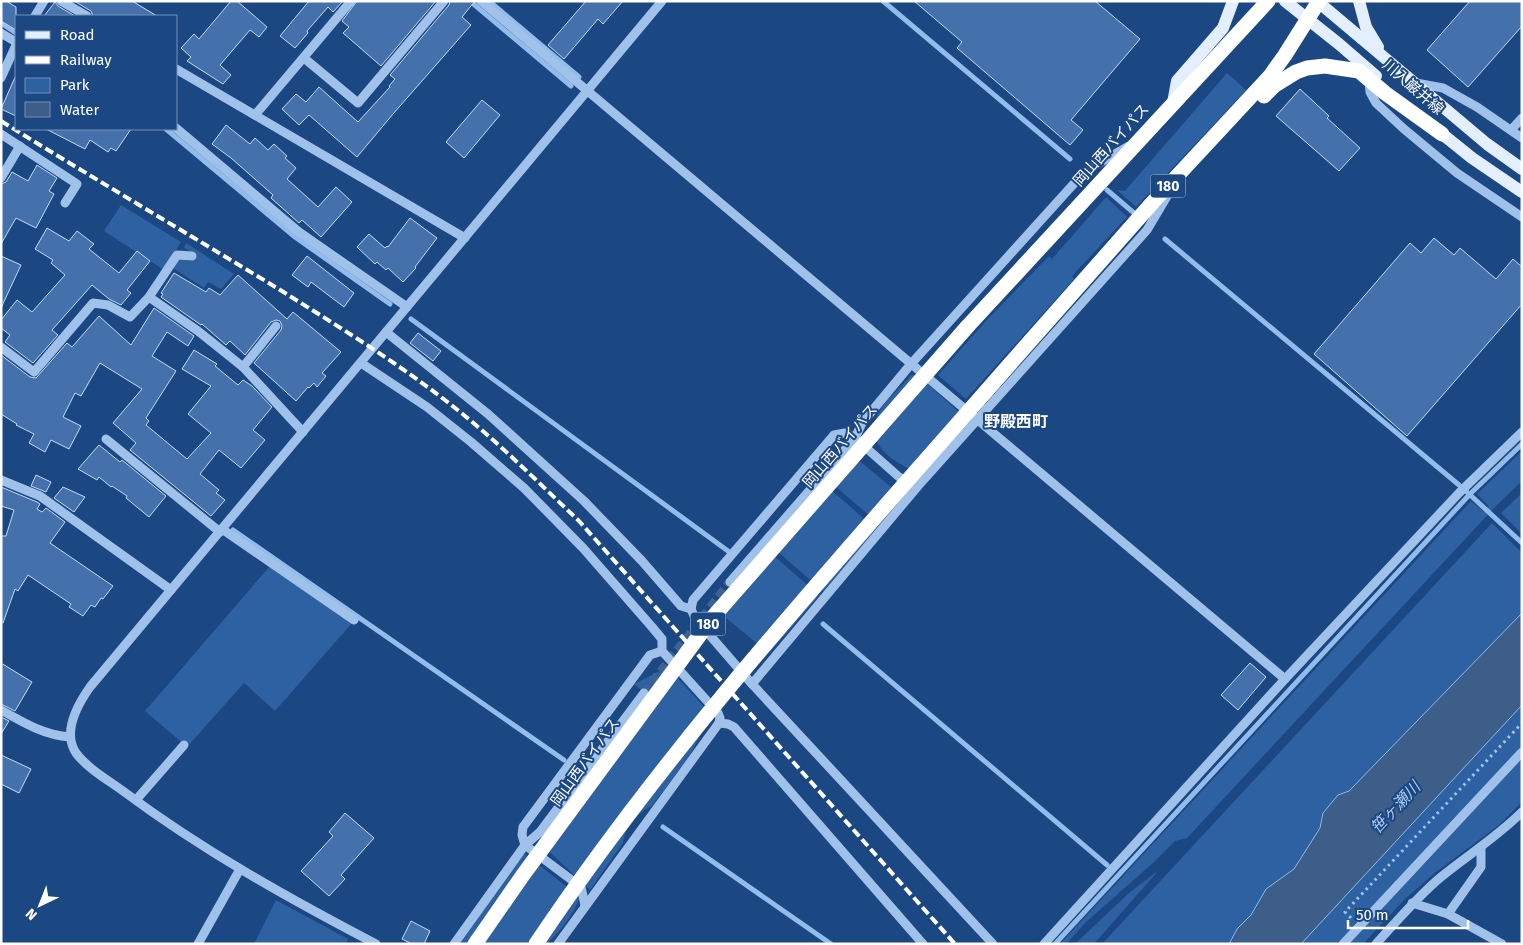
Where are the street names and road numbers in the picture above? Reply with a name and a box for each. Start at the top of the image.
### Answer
street label: 川入巌井線 [1379,56,1447,118]
street label: 岡山西バイパス [1069,100,1153,190]
road number: 180 [1150,175,1186,198]
street label: 岡山西バイパス [799,401,881,491]
road number: 180 [690,612,726,636]
street label: 岡山西バイパス [547,714,623,810]

